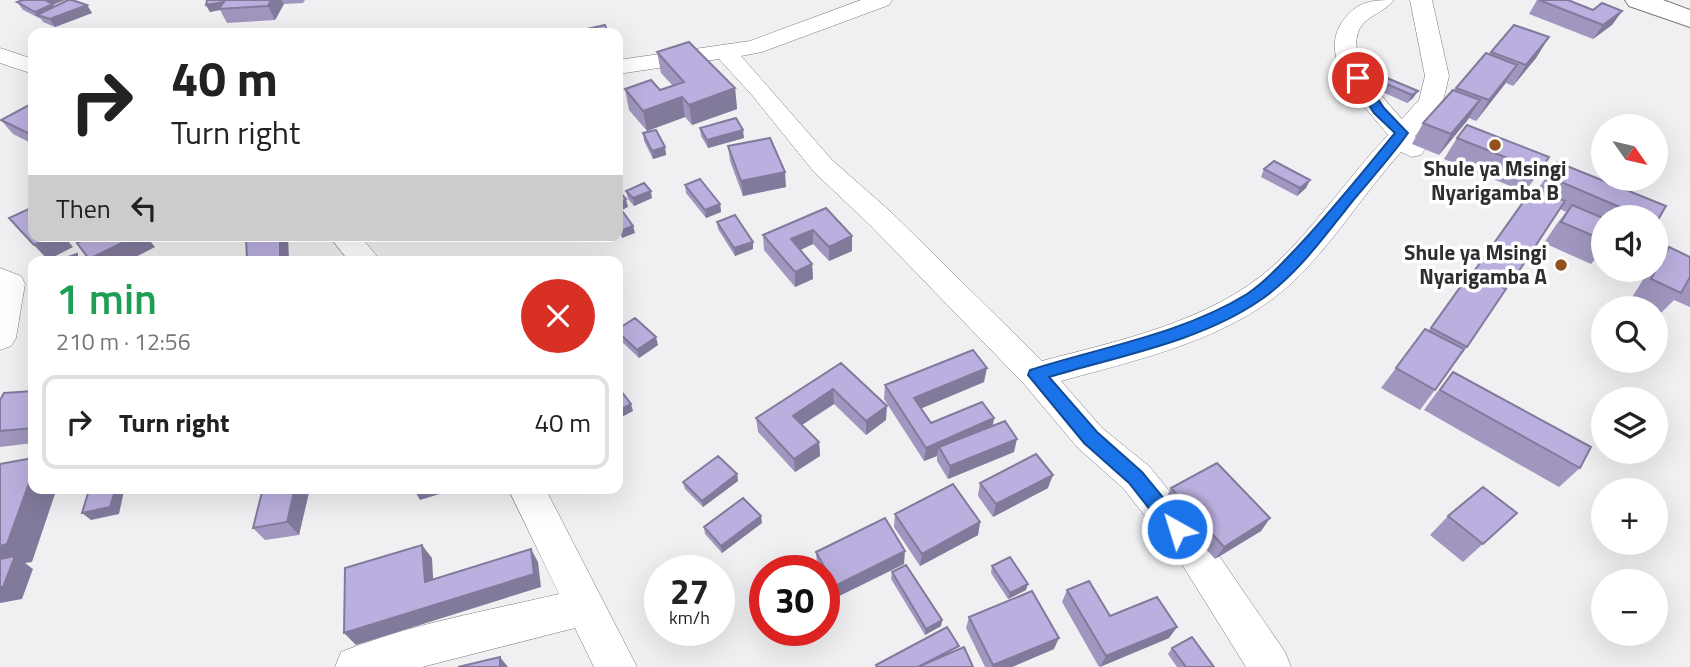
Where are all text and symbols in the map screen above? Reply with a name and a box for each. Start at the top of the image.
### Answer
text: 40 m [171,40,278,115]
pin [1328,48,1388,108]
icon: right [56,56,147,147]
icon: arrive [1339,59,1377,97]
text: Turn right [171,108,300,156]
north arrow [1591,114,1668,191]
map controls [1591,114,1668,646]
marker: Shule ya Msingi Nyarigamba B [1487,137,1503,153]
place label: Shule ya Msingi Nyarigamba B [1424,152,1566,208]
text: Then [56,189,111,228]
icon: left [125,189,163,227]
button: sound [1591,205,1668,282]
place label: Shule ya Msingi Nyarigamba A [1404,236,1547,292]
marker: Shule ya Msingi Nyarigamba A [1553,257,1569,273]
text: 1 min [56,266,157,330]
button: close [521,279,595,353]
button: search [1591,296,1668,373]
text: 210 m · 12:56 [56,324,191,359]
button: layers [1591,387,1668,464]
icon: right [60,403,98,441]
text: Turn right [119,403,230,442]
text: 40 m [534,403,591,442]
button: + [1591,478,1668,555]
position arrow [1140,492,1214,566]
speed limit sign: 30 [749,555,840,646]
text: 27 [670,564,709,618]
button: − [1591,569,1668,646]
text: km/h [669,604,710,631]

